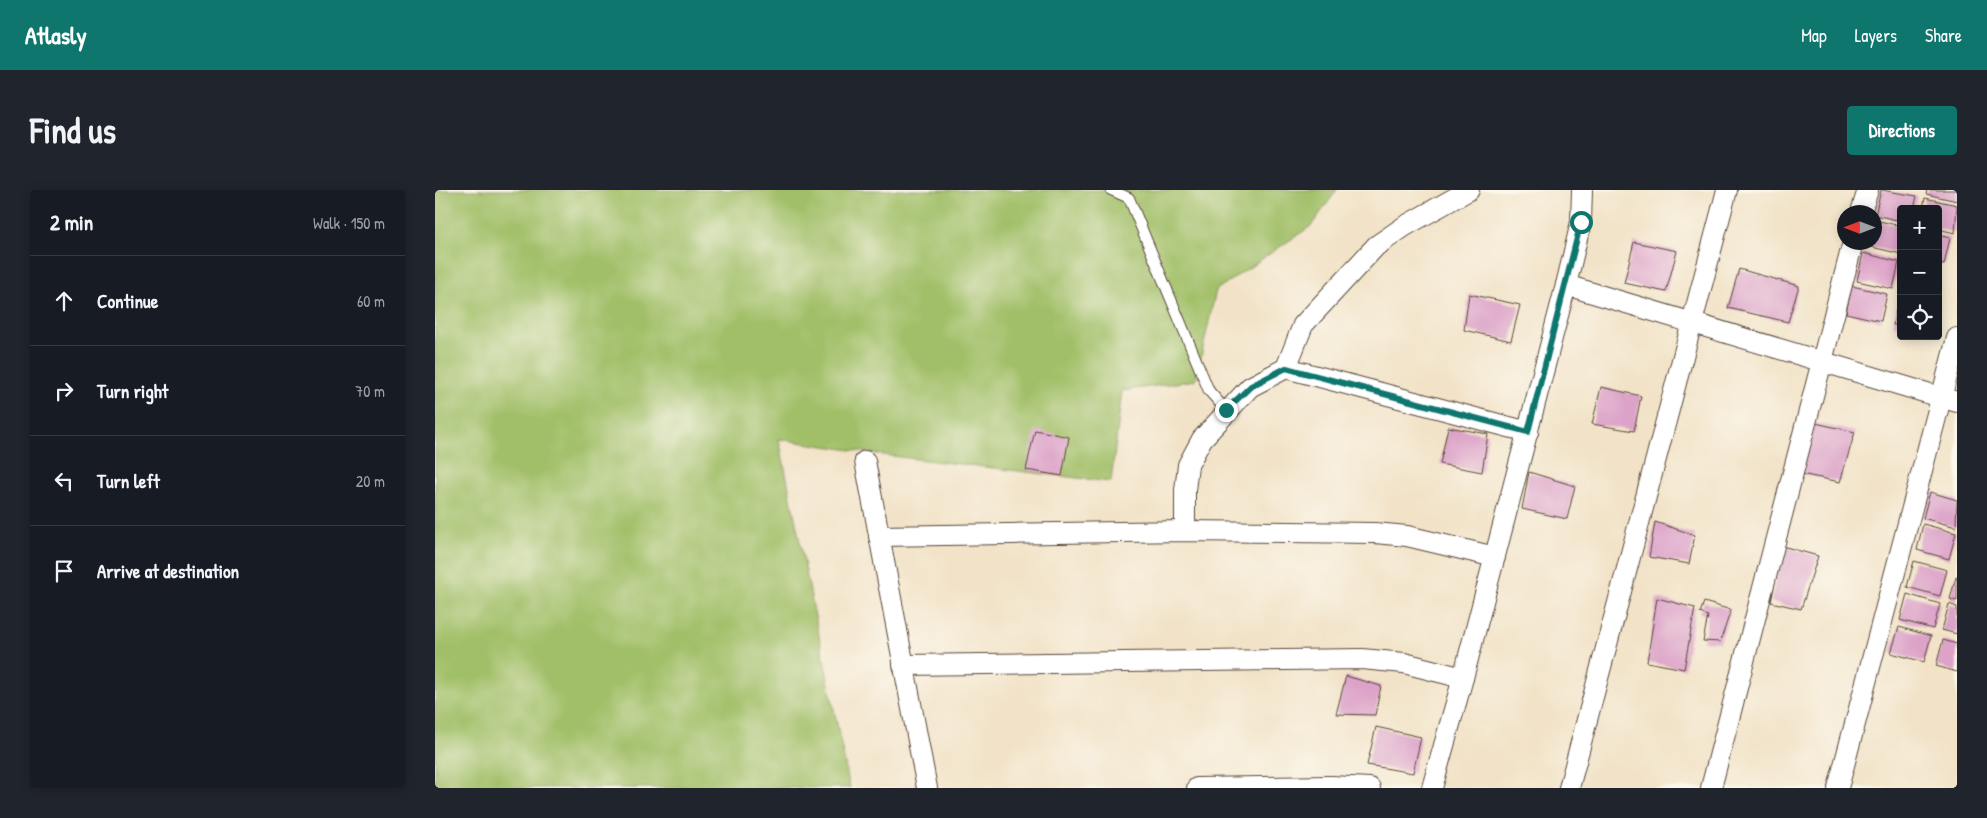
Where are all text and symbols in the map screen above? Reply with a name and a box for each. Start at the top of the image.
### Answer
text: Atlasly [25,19,87,51]
text: Map [1801,23,1827,48]
text: Layers [1855,23,1897,48]
text: Share [1925,23,1962,48]
button: Directions [1847,106,1957,155]
text: Find us [30,107,116,154]
north arrow [1837,205,1882,250]
map controls [1897,205,1942,340]
button: + [1897,205,1942,250]
text: 2 min [50,208,93,237]
route start [1570,211,1593,234]
text: Walk · 150 m [313,212,385,234]
button: − [1897,250,1942,295]
icon: ahead [50,287,78,315]
text: Continue [97,288,158,314]
text: 60 m [357,290,385,312]
button: locate [1897,295,1942,340]
icon: right [50,377,78,405]
text: Turn right [97,378,168,404]
text: 70 m [355,380,385,402]
route end [1215,399,1238,422]
icon: left [50,467,78,495]
text: Turn left [97,468,160,494]
text: 20 m [356,470,385,492]
icon: arrive [50,557,78,585]
text: Arrive at destination [97,558,239,584]

